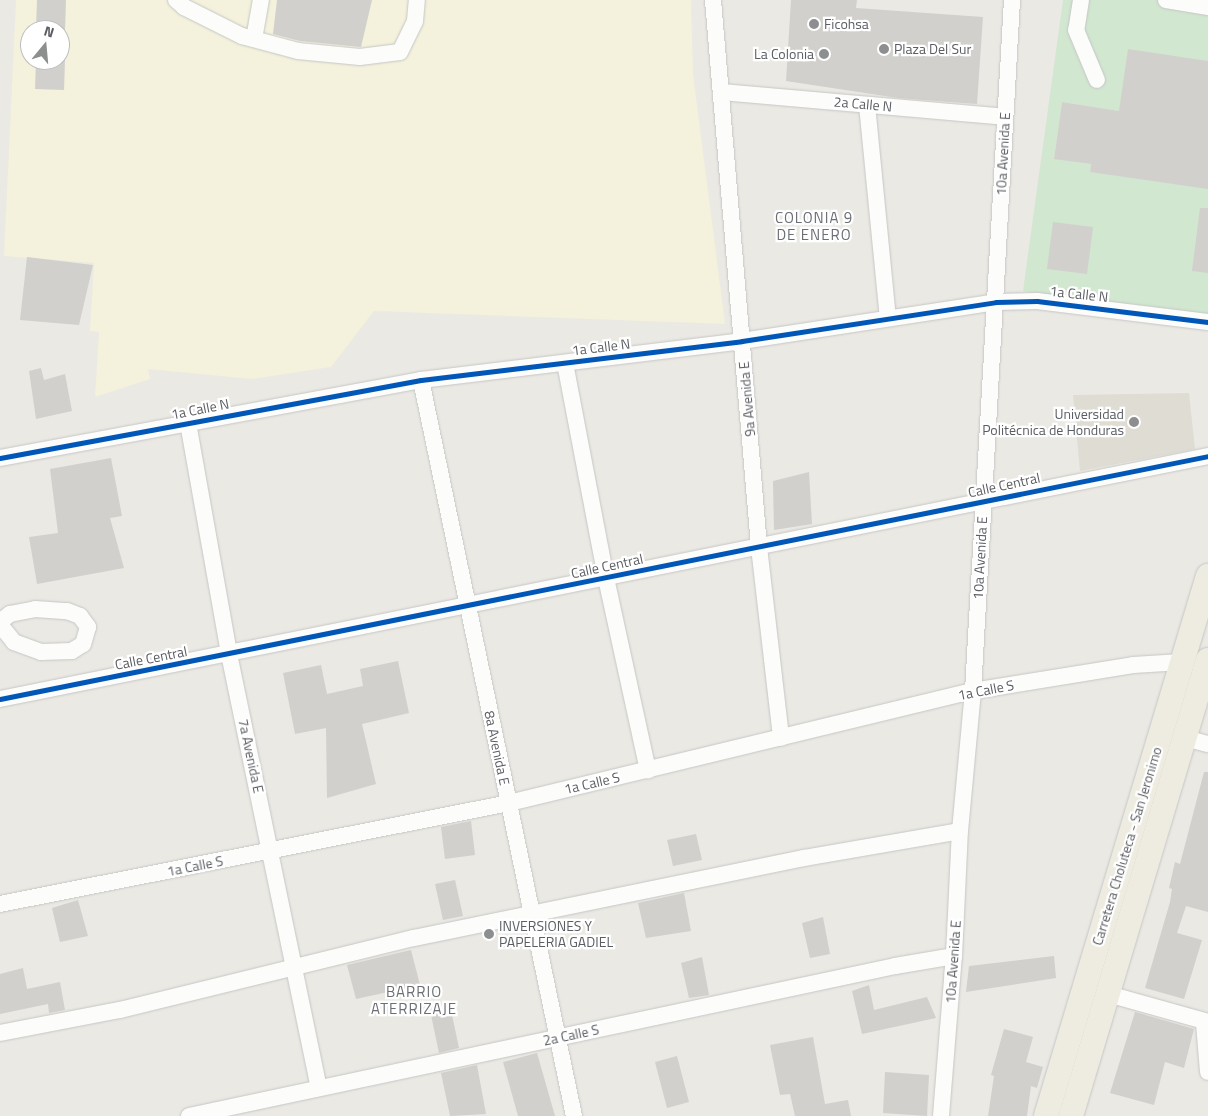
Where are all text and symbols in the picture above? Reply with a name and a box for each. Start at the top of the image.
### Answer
place label: Ficohsa [824,16,869,32]
marker: Ficohsa [808,18,820,30]
north arrow [20,20,70,70]
text: N [42,20,57,43]
place label: Plaza Del Sur [894,41,971,57]
marker: Plaza Del Sur [878,43,890,55]
place label: La Colonia [754,46,814,62]
marker: La Colonia [818,48,830,60]
street label: 2a Calle N [833,93,893,115]
street label: 10a Avenida E [992,112,1014,196]
district label: COLONIA 9 DE ENERO [774,208,854,243]
street label: 1a Calle N [1049,283,1109,305]
street label: 1a Calle N [571,335,631,359]
street label: 9a Avenida E [735,361,759,437]
street label: 1a Calle N [170,395,230,423]
place label: Universidad Politécnica de Honduras [982,406,1124,438]
marker: Universidad Politécnica de Honduras [1128,416,1140,428]
street label: Calle Central [966,469,1042,501]
street label: 10a Avenida E [969,516,991,600]
street label: Calle Central [569,550,645,582]
street label: Calle Central [113,643,189,673]
street label: 1a Calle S [957,676,1015,704]
street label: 8a Avenida E [481,709,513,787]
street label: 7a Avenida E [235,717,267,795]
street label: Carretera Choluteca - San Jeronimo [1089,745,1165,947]
street label: 1a Calle S [562,768,622,798]
street label: 1a Calle S [166,852,224,880]
place label: INVERSIONES Y PAPELERIA GADIEL [499,918,613,950]
street label: 10a Avenida E [942,920,964,1004]
marker: INVERSIONES Y PAPELERIA GADIEL [483,928,495,940]
district label: BARRIO ATERRIZAJE [370,982,458,1017]
street label: 2a Calle S [541,1021,601,1049]

